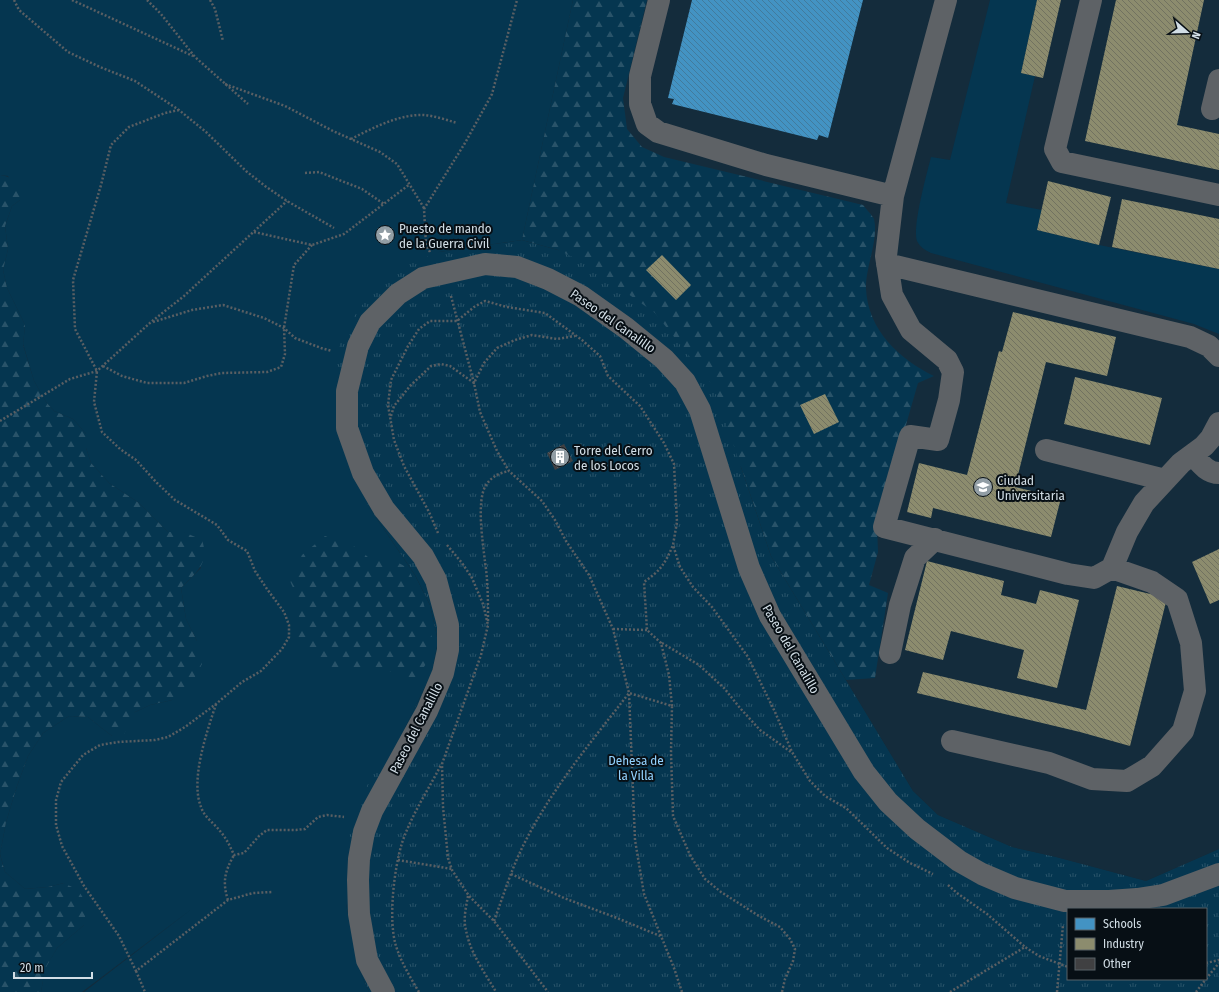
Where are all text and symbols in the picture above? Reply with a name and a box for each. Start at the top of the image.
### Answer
north arrow [1167,12,1207,52]
text: N [1189,30,1203,41]
place label: Puesto de mando de la Guerra Civil [399,221,492,251]
place icon: Puesto de mando de la Guerra Civil [374,224,396,246]
street label: Paseo del Canalillo [568,286,659,356]
place label: Torre del Cerro de los Locos [574,443,653,473]
building icon: Torre del Cerro de los Locos [549,446,571,468]
place label: Ciudad Universitaria [997,473,1065,503]
school or university icon: Ciudad Universitaria [972,476,994,498]
street label: Paseo del Canalillo [759,602,823,696]
street label: Paseo del Canalillo [387,680,446,776]
park label: Dehesa de la Villa [608,753,664,783]
legend [1067,908,1207,980]
text: Schools [1103,917,1141,931]
text: Industry [1103,937,1144,951]
scale bar [14,954,92,980]
text: Other [1103,957,1132,971]
text: 20 m [20,961,44,975]

